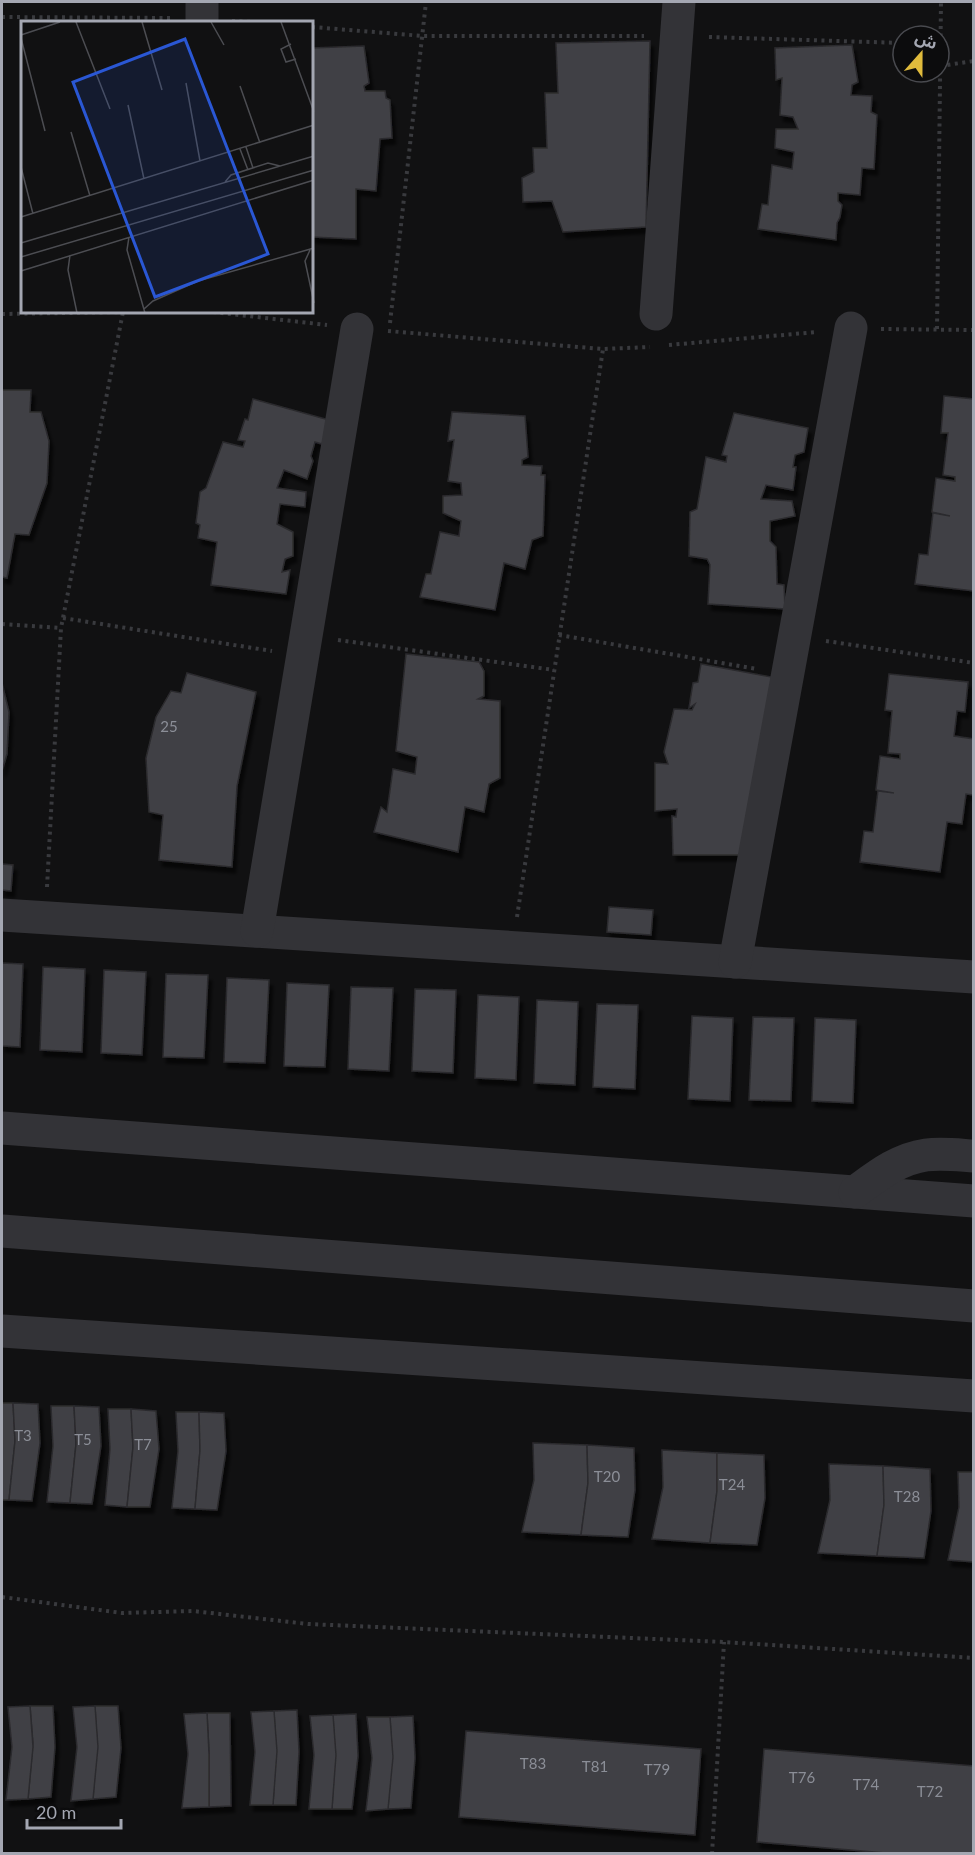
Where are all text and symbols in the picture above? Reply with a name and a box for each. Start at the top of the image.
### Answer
inset map [21,21,314,314]
north arrow [891,24,951,84]
text: ش [913,27,940,53]
house number: 25 [160,717,178,735]
house number: T3 [14,1426,32,1444]
house number: T5 [74,1430,92,1448]
house number: T7 [134,1435,152,1453]
house number: T20 [594,1467,620,1485]
house number: T24 [719,1475,745,1493]
house number: T28 [894,1487,920,1505]
house number: T83 [520,1754,546,1772]
house number: T81 [582,1757,608,1775]
house number: T79 [644,1760,670,1778]
house number: T76 [789,1768,815,1786]
house number: T74 [853,1775,879,1793]
house number: T72 [917,1782,943,1800]
scale bar [27,1792,122,1830]
text: 20 m [36,1801,76,1823]

